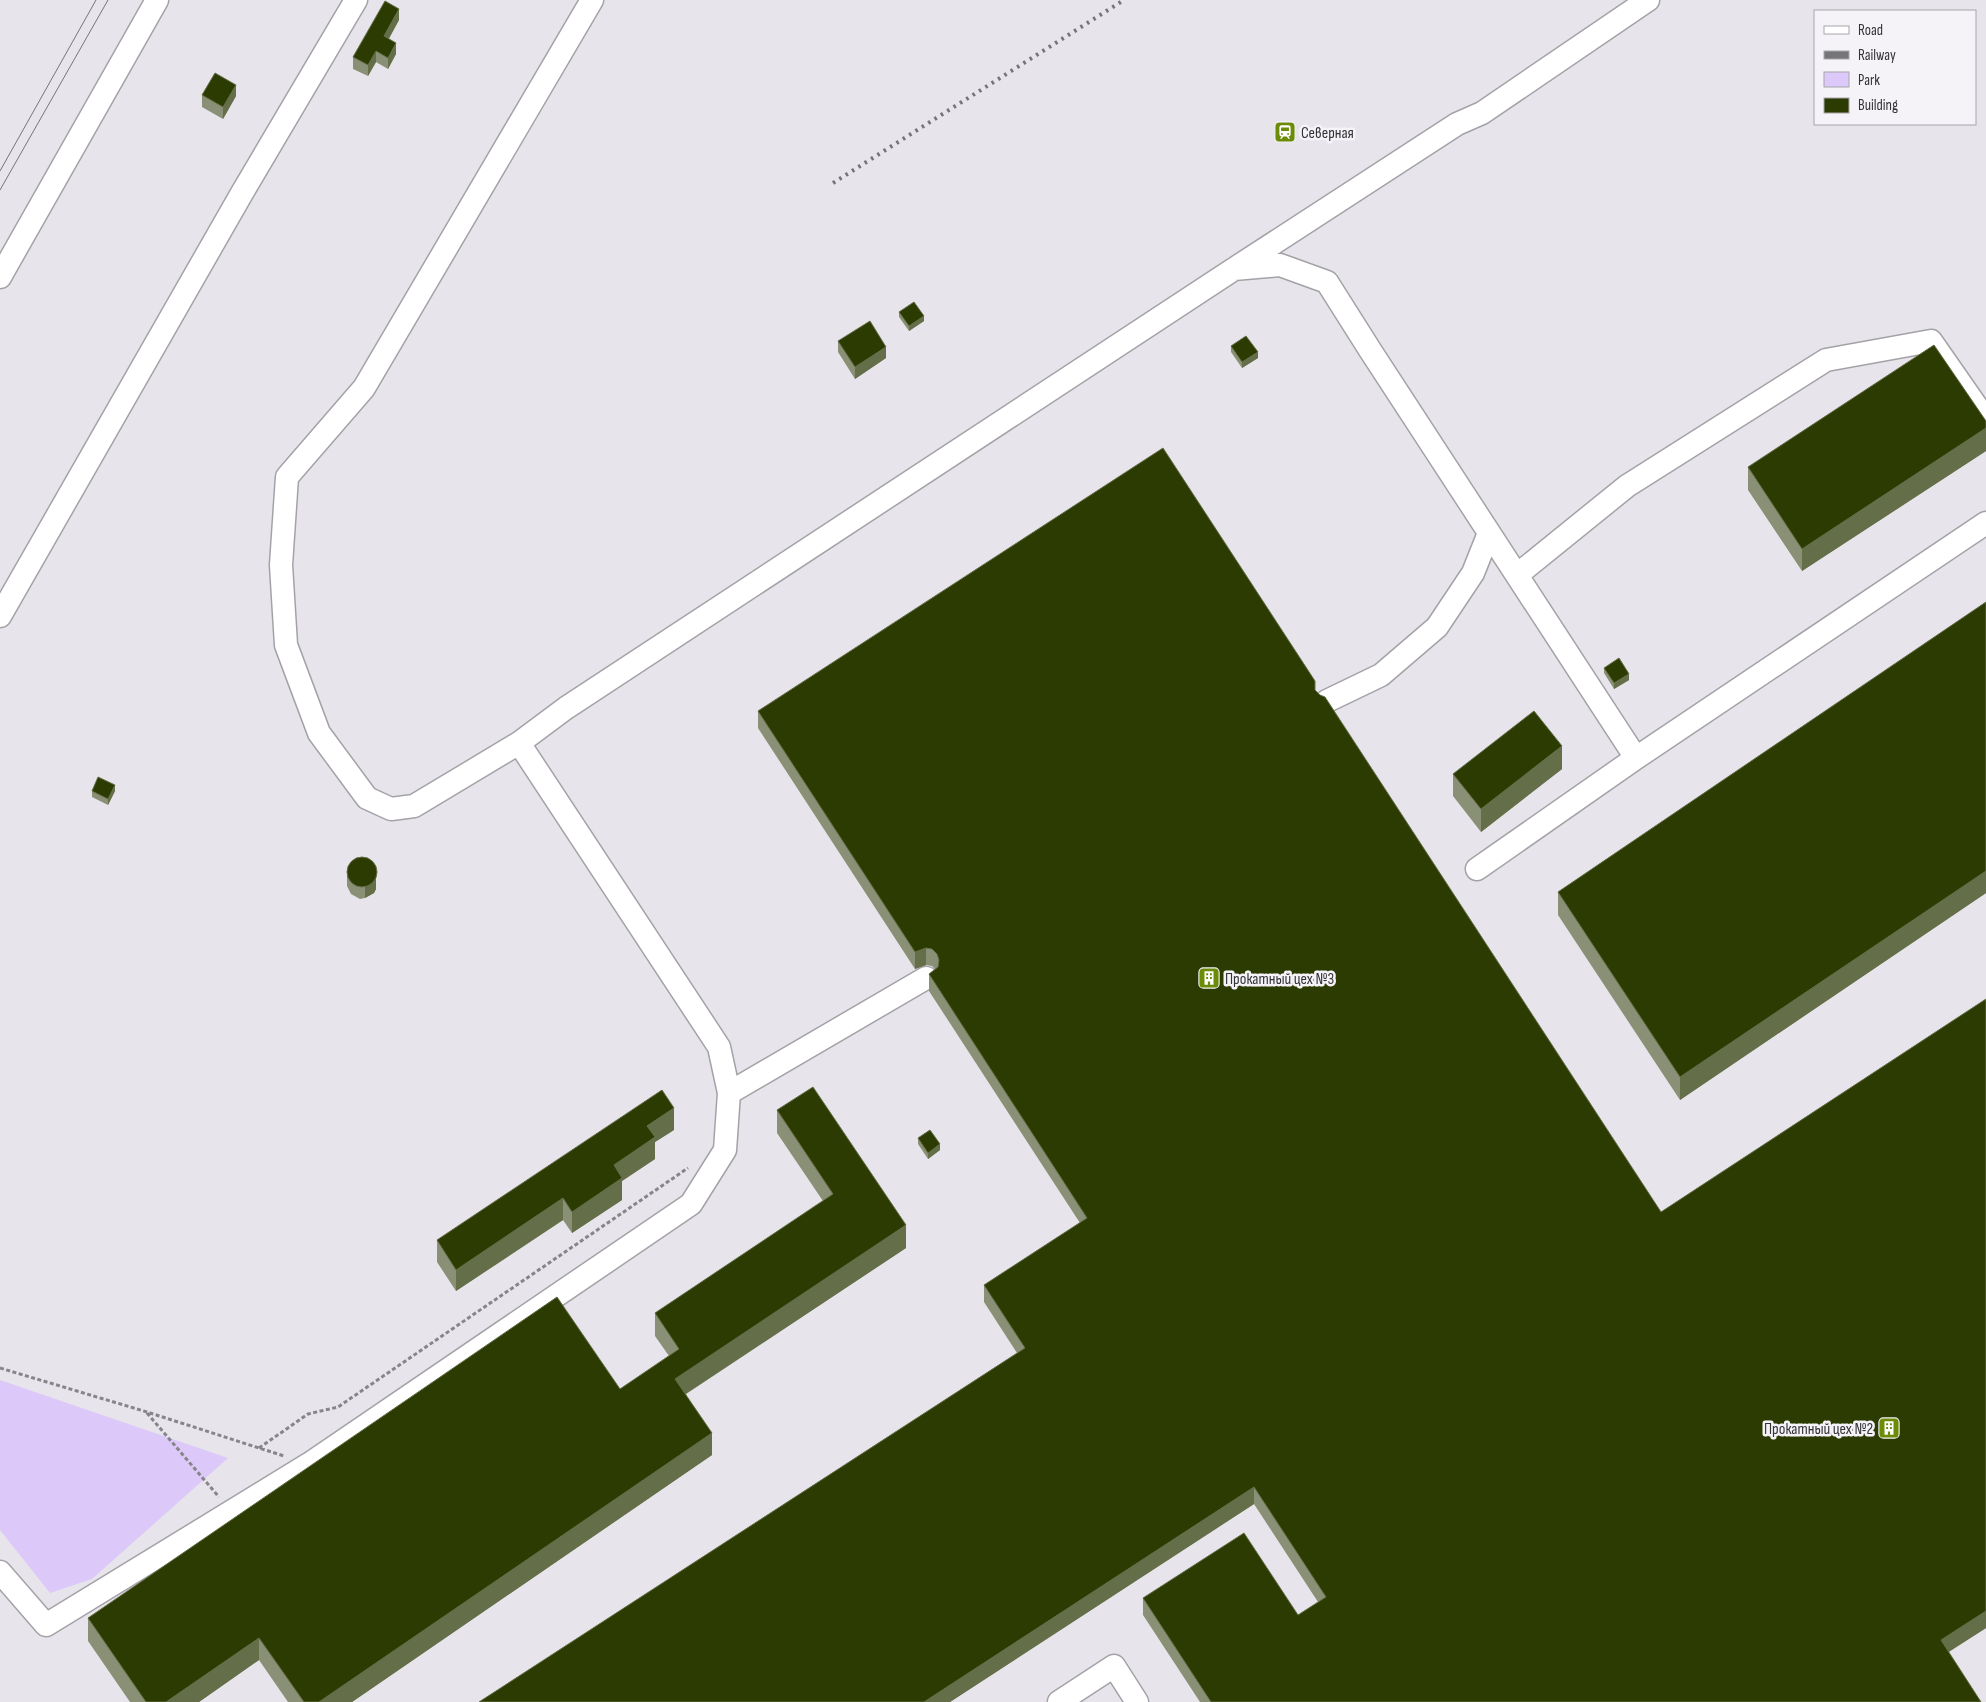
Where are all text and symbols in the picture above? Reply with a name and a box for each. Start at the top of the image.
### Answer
legend [1814,10,1976,125]
text: Road [1858,21,1883,40]
text: Railway [1858,46,1896,65]
text: Park [1858,71,1880,90]
text: Building [1858,96,1898,115]
station icon: Северная [1273,120,1297,144]
place label: Северная [1301,124,1354,143]
building icon: Прокатный цех №3 [1197,966,1221,990]
place label: Прокатный цех №3 [1225,970,1334,989]
building icon: Прокатный цех №2 [1877,1416,1901,1440]
place label: Прокатный цех №2 [1764,1420,1873,1439]

